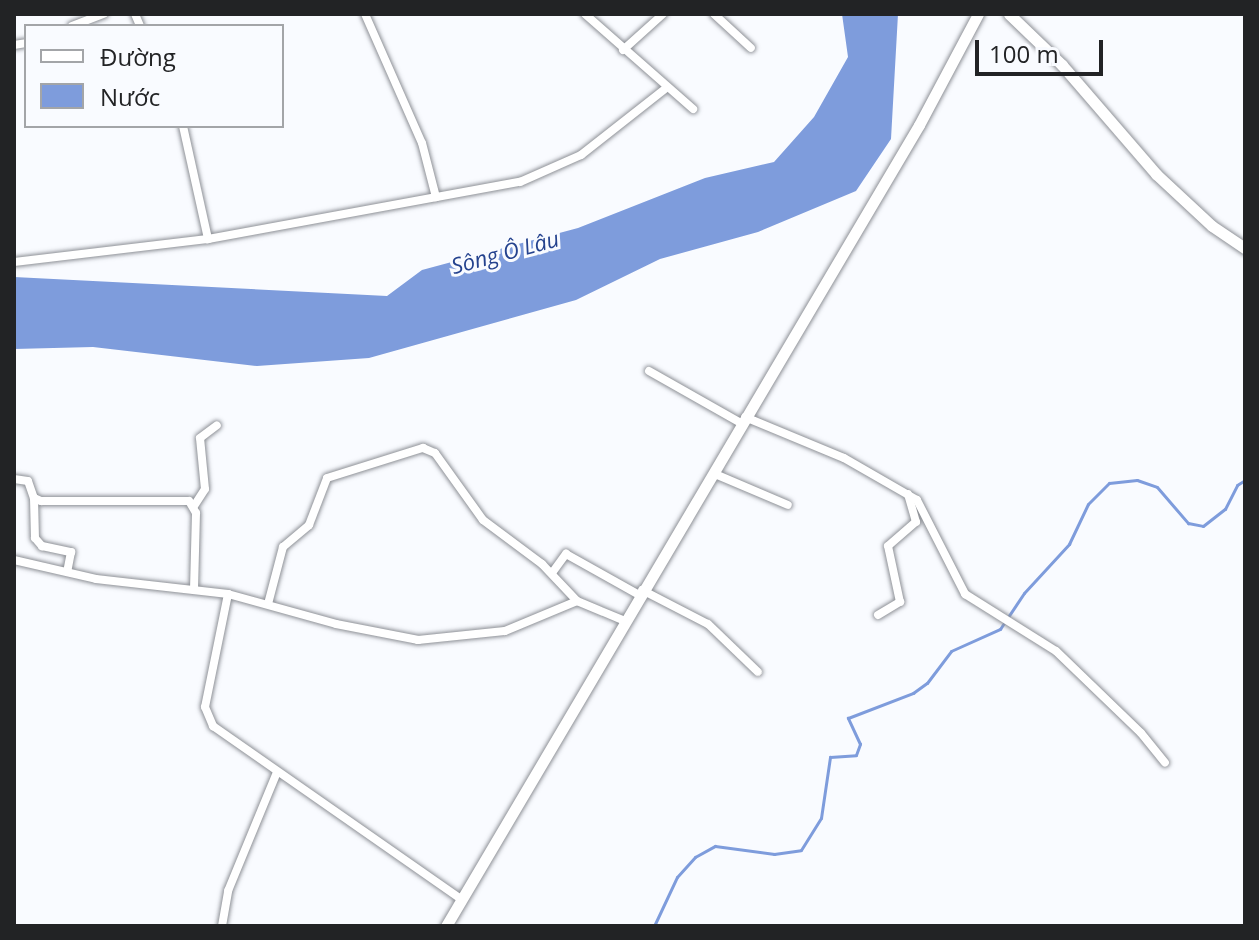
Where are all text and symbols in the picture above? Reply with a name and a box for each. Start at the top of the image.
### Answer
legend [24,24,284,128]
scale bar [979,24,1107,74]
text: 100 m [989,37,1059,70]
text: Đường [100,40,176,73]
text: Nước [100,80,160,113]
water label: Sông Ô Lâu [448,225,562,279]

